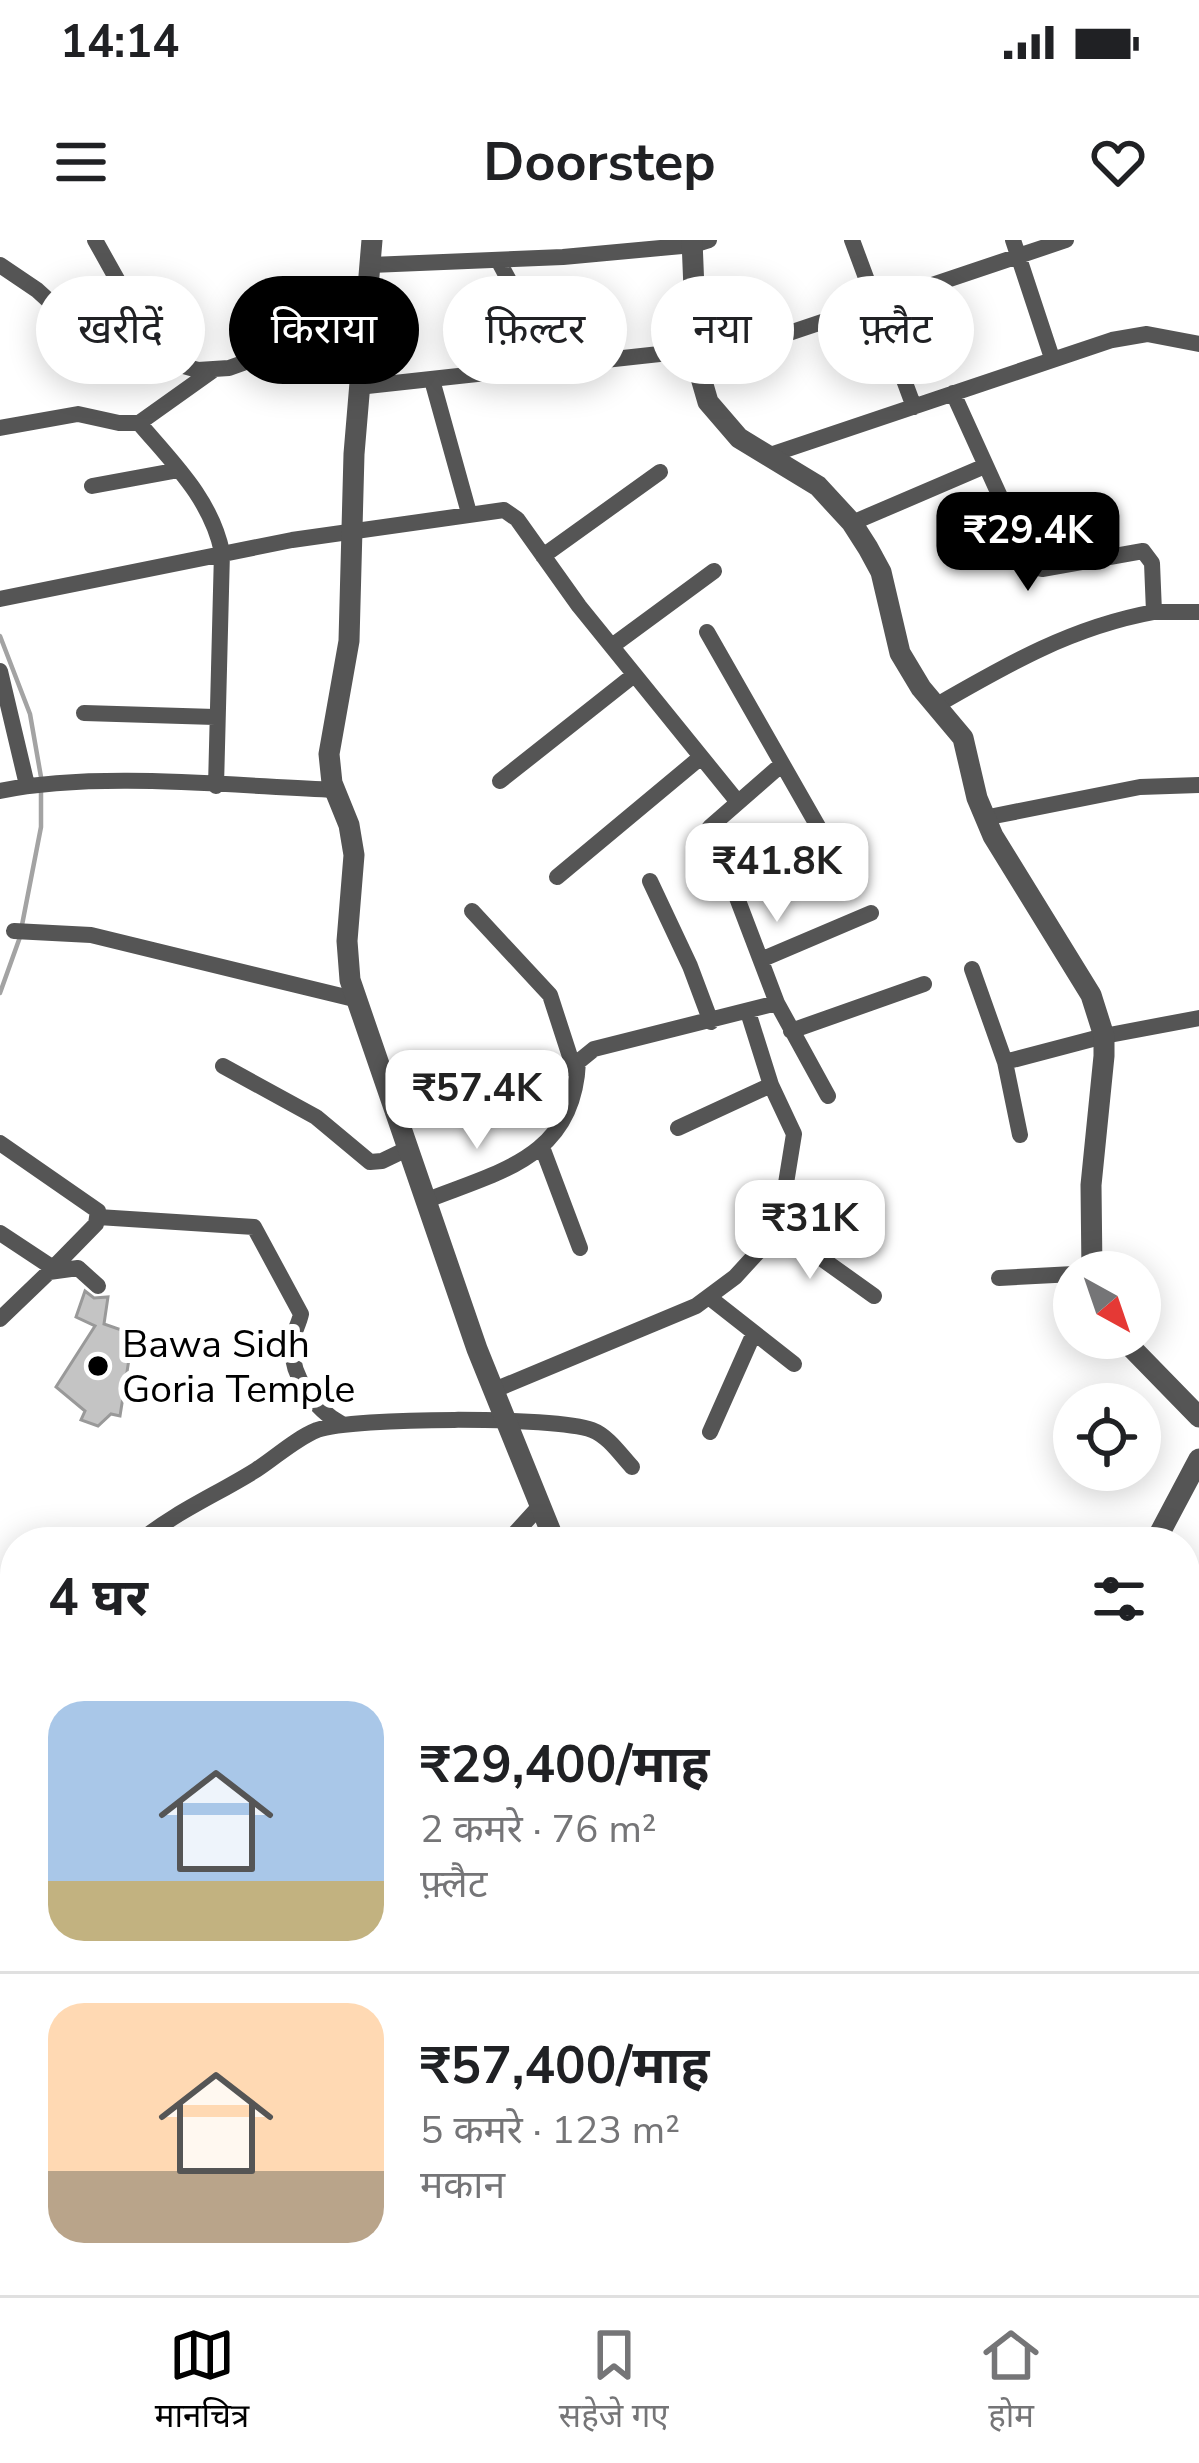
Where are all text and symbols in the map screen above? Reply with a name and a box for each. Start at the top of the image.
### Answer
text: 14:14 [60,12,179,73]
text: Doorstep [483,125,716,199]
icon: menu [48,129,114,195]
icon: heart [1085,129,1151,195]
chip: खरीदें [36,276,205,384]
chip: किराया [229,276,419,384]
chip: फ़िल्टर [443,276,627,384]
chip: नया [651,276,794,384]
chip: फ़्लैट [818,276,974,384]
pin: ₹29.4K [930,492,1126,594]
text: ₹29.4K [963,504,1093,557]
pin: ₹41.8K [679,823,875,925]
text: ₹41.8K [712,835,842,888]
pin: ₹57.4K [379,1050,575,1152]
text: ₹57.4K [412,1062,542,1115]
pin: ₹31K [739,1180,881,1282]
text: ₹31K [762,1192,858,1245]
north arrow [1053,1251,1161,1359]
map controls [1053,1251,1161,1491]
place label: Bawa Sidh Goria Temple [122,1318,355,1416]
marker: Bawa Sidh Goria Temple [85,1353,111,1379]
button: locate [1053,1383,1161,1491]
text: 4 घर [48,1563,148,1633]
icon: filters [1086,1566,1152,1632]
text: ₹29,400/माह [420,1730,709,1800]
icon: home [144,1749,288,1893]
text: 2 कमरे · 76 m² [420,1803,657,1856]
text: फ़्लैट [420,1858,487,1911]
text: ₹57,400/माह [420,2031,709,2101]
icon: home [144,2051,288,2195]
text: 5 कमरे · 123 m² [420,2104,680,2157]
text: मकान [420,2159,505,2212]
tab: मानचित्र [155,2322,249,2440]
tab: सहेजे गए [559,2322,668,2440]
tab: होम [978,2322,1044,2440]

